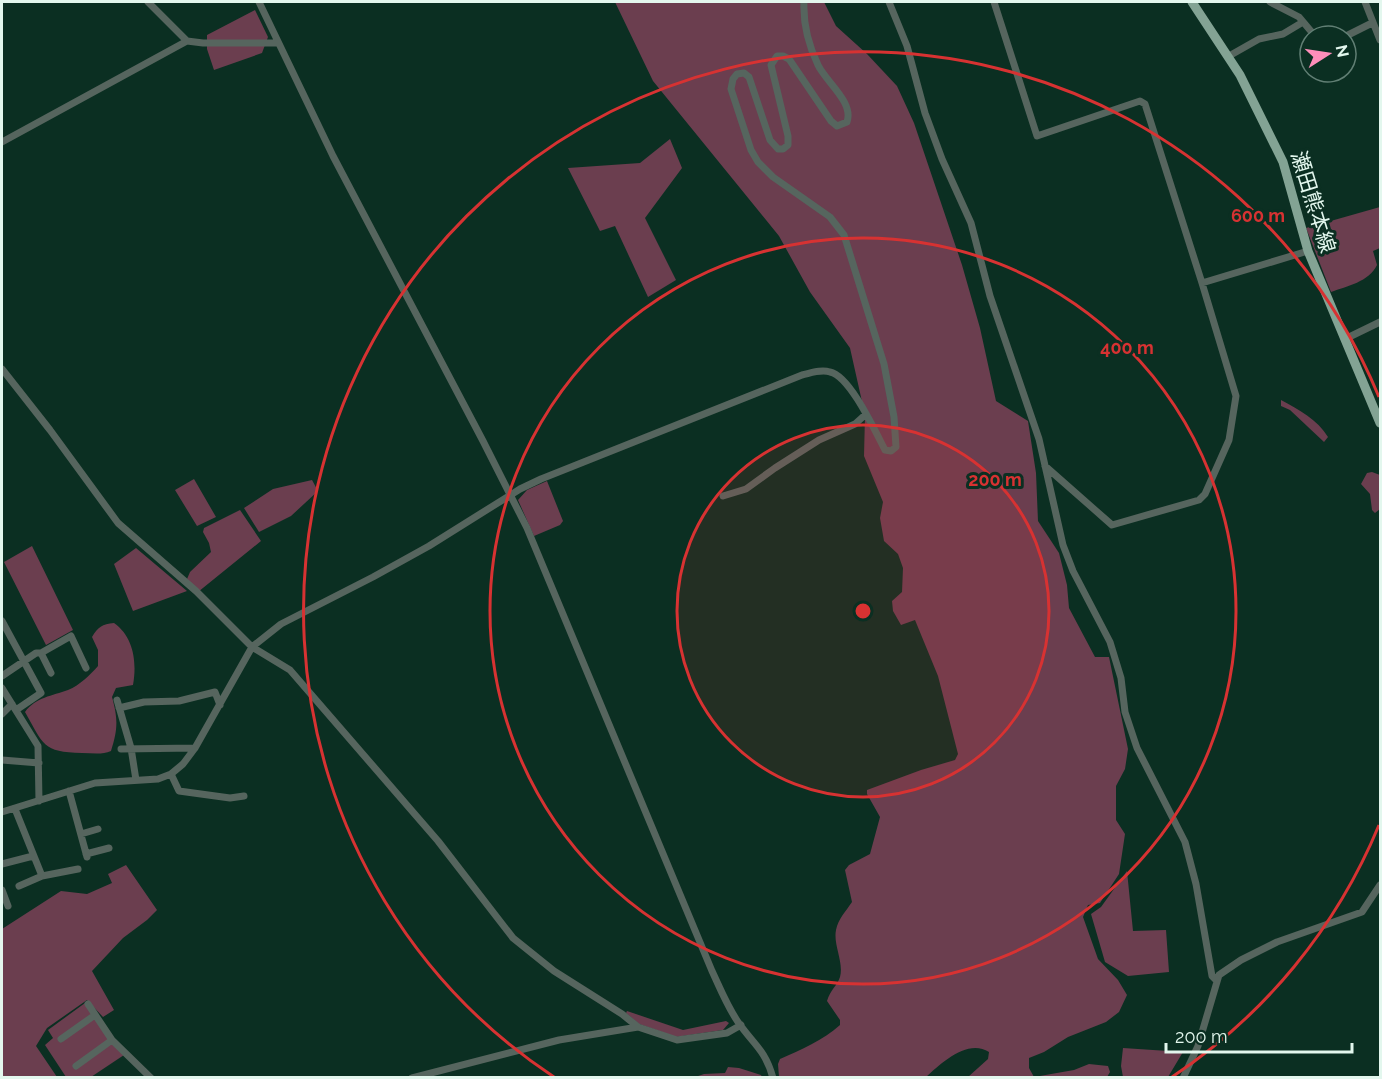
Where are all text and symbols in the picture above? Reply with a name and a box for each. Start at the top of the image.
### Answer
north arrow [1298,24,1358,84]
text: N [1332,43,1353,59]
street label: 瀬田熊本線 [1286,148,1341,256]
text: 600 m [1231,205,1285,226]
text: 400 m [1100,337,1154,358]
text: 200 m [968,469,1022,490]
centre of rings [853,601,873,621]
scale bar [1166,1016,1352,1054]
text: 200 m [1175,1026,1228,1047]

